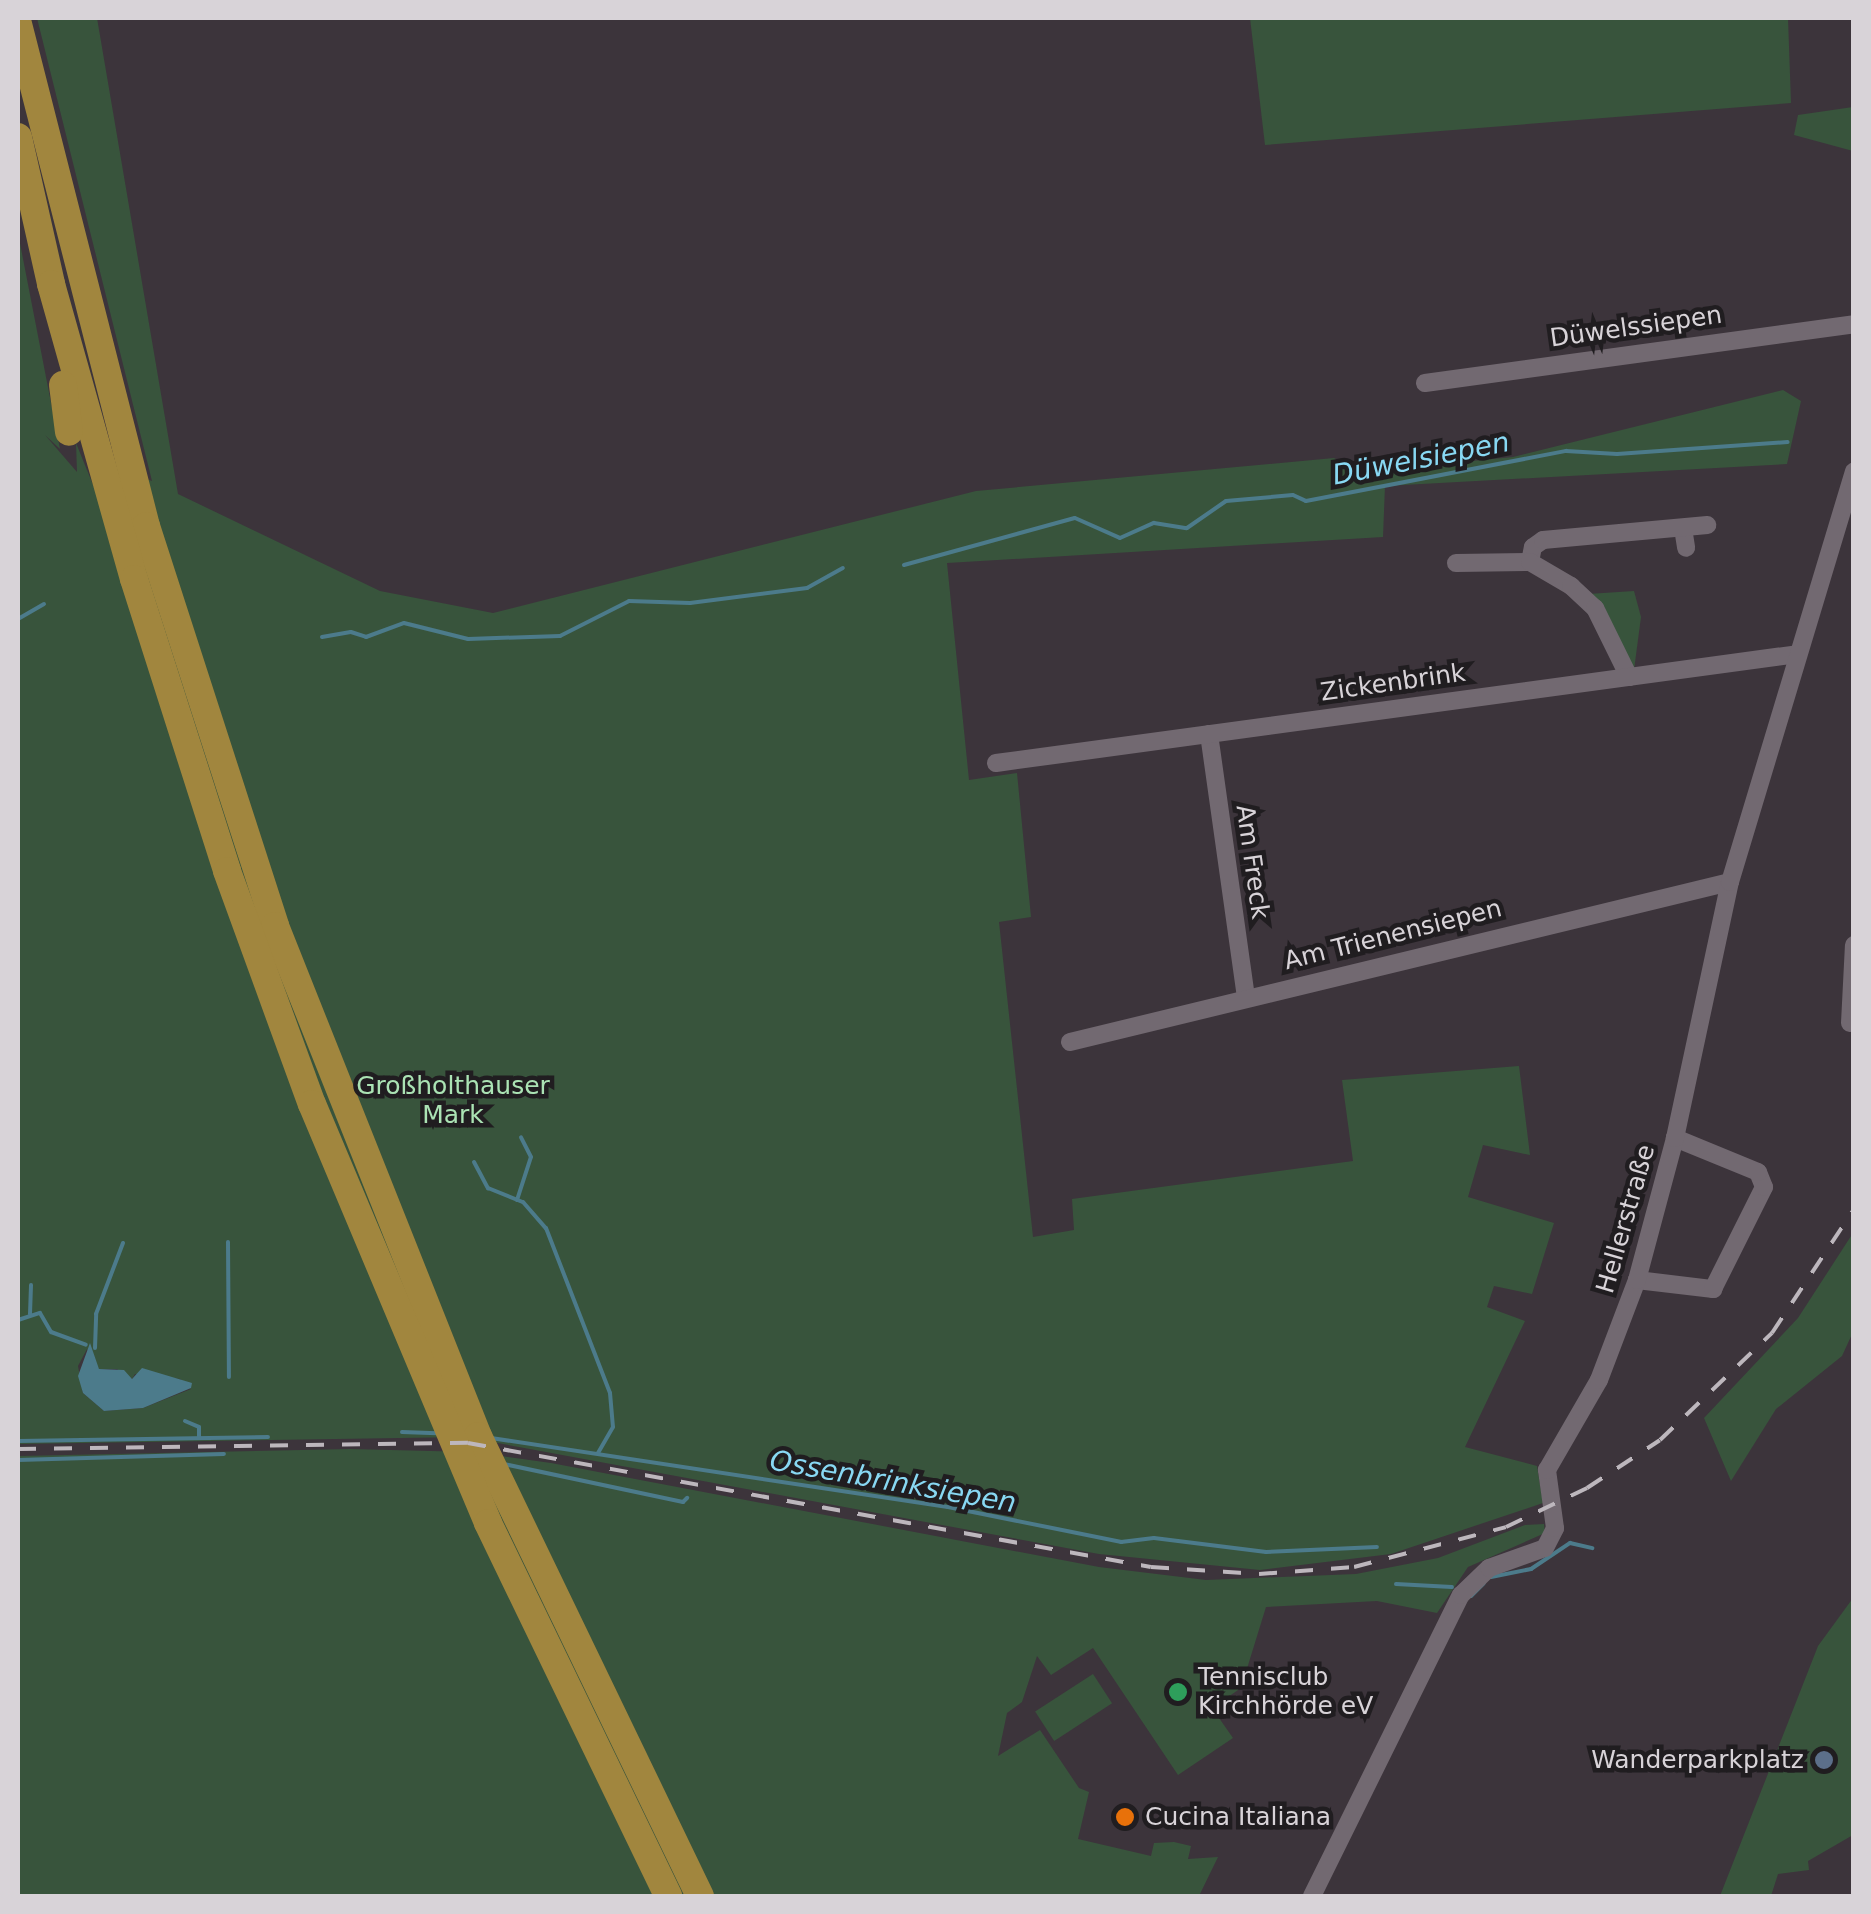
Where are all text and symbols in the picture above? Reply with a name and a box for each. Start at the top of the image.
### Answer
street label: Düwelssiepen [1548,300,1724,354]
water label: Düwelsiepen [1330,425,1512,493]
street label: Zickenbrink [1319,658,1467,708]
street label: Am Freck [1229,803,1275,921]
street label: Am Trienensiepen [1281,893,1505,977]
park label: Großholthauser Mark [356,1072,550,1131]
street label: Hellerstraße [1590,1141,1662,1297]
water label: Ossenbrinksiepen [767,1444,1019,1520]
place label: Tennisclub Kirchhörde eV [1198,1663,1373,1722]
marker: Tennisclub Kirchhörde eV [1167,1681,1189,1703]
place label: Wanderparkplatz [1591,1745,1804,1775]
marker: Wanderparkplatz [1813,1749,1835,1771]
place label: Cucina Italiana [1145,1802,1331,1832]
marker: Cucina Italiana [1114,1806,1136,1828]

